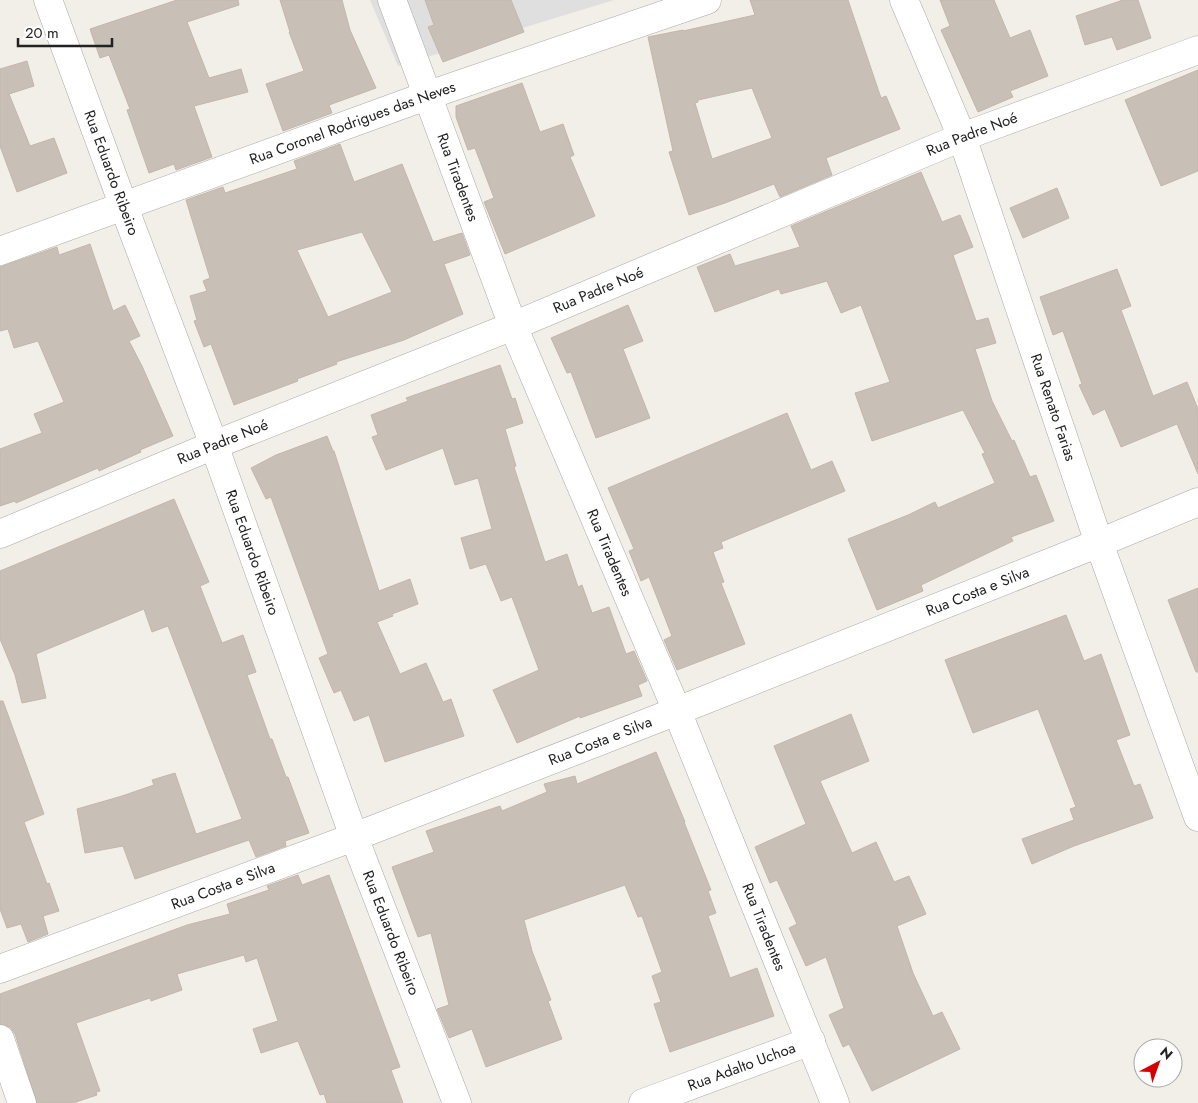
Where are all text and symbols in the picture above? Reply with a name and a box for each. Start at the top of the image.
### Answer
scale bar [18,15,111,47]
text: 20 m [25,22,59,44]
street label: Rua Coronel Rodrigues das Neves [246,76,459,170]
street label: Rua Padre Noé [923,106,1021,162]
street label: Rua Eduardo Ribeiro [78,107,145,238]
street label: Rua Tiradentes [431,130,484,225]
street label: Rua Padre Noé [550,261,647,319]
street label: Rua Renato Farias [1025,351,1082,464]
street label: Rua Padre Noé [174,413,272,470]
street label: Rua Eduardo Ribeiro [220,487,285,618]
street label: Rua Tiradentes [581,506,638,600]
street label: Rua Costa e Silva [923,561,1033,622]
street label: Rua Costa e Silva [545,711,655,771]
street label: Rua Costa e Silva [168,856,278,915]
street label: Rua Eduardo Ribeiro [357,867,425,998]
street label: Rua Tiradentes [736,880,792,974]
street label: Rua Adalto Uchoa [685,1037,798,1097]
north arrow [1133,1038,1183,1088]
text: N [1156,1042,1177,1064]

